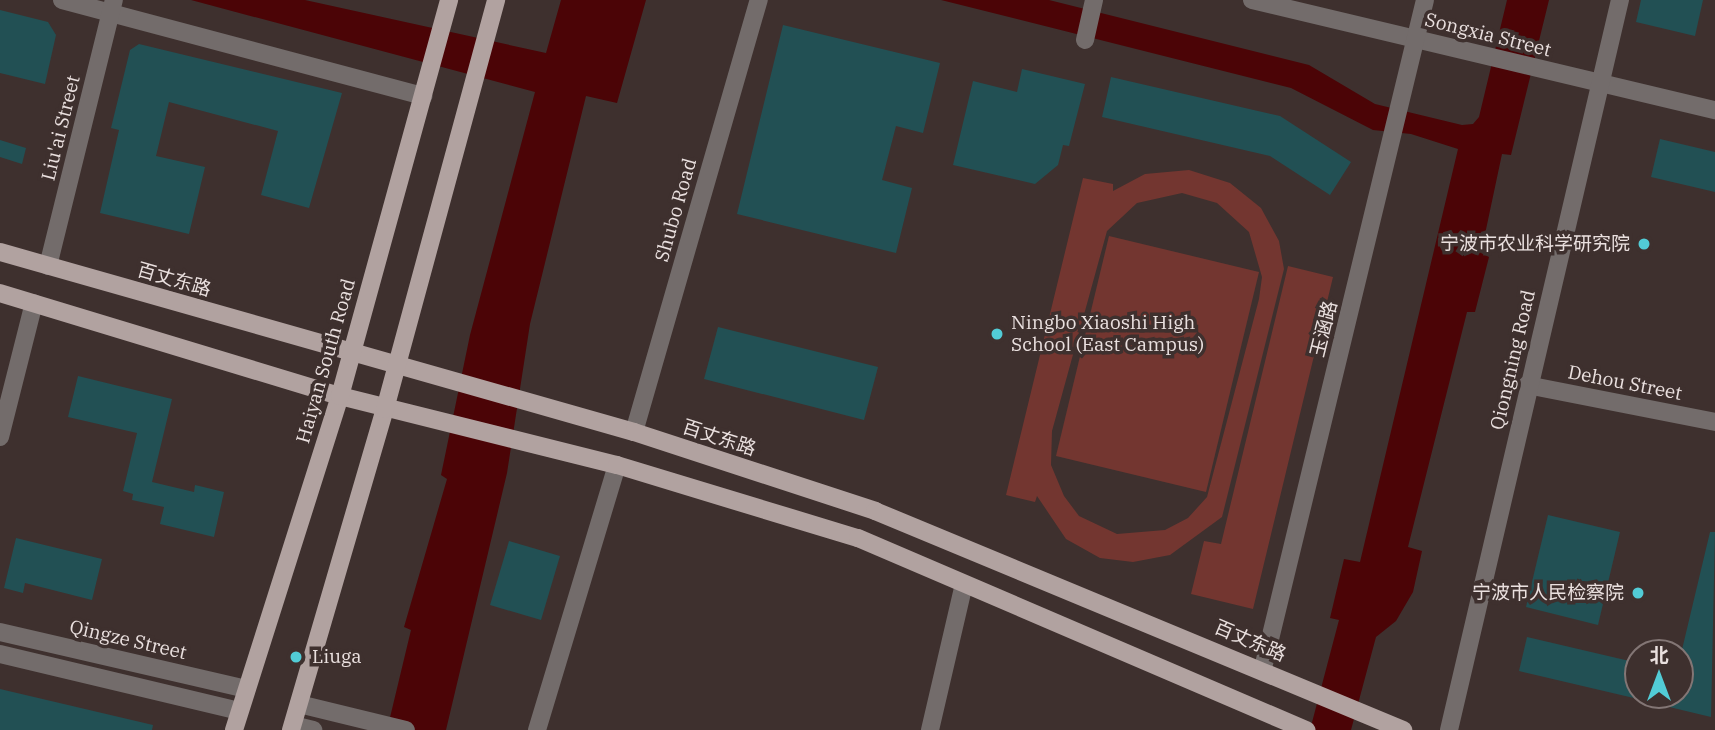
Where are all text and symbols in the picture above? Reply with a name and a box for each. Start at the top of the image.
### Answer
street label: Songxia Street [1423,8,1553,62]
street label: Liu'ai Street [37,73,85,183]
street label: Shubo Road [650,156,702,264]
place label: 宁波市农业科学研究院 [1440,233,1630,255]
marker: 宁波市农业科学研究院 [1636,236,1652,252]
street label: 百丈东路 [134,259,214,301]
street label: Haiyan South Road [292,276,360,446]
street label: Qiongning Road [1486,288,1540,432]
street label: 玉涵路 [1306,299,1342,359]
place label: Ningbo Xiaoshi High School (East Campus) [1011,312,1204,356]
marker: Ningbo Xiaoshi High School (East Campus) [989,326,1005,342]
street label: Dehou Street [1566,361,1684,405]
street label: 百丈东路 [679,415,759,461]
place label: 宁波市人民检察院 [1472,582,1624,604]
marker: 宁波市人民检察院 [1630,585,1646,601]
street label: Qingze Street [67,615,189,665]
street label: 百丈东路 [1211,616,1289,666]
north arrow [1624,639,1694,709]
text: 北 [1649,643,1669,667]
place label: Liuga [312,646,362,668]
marker: Liuga [286,647,306,667]

